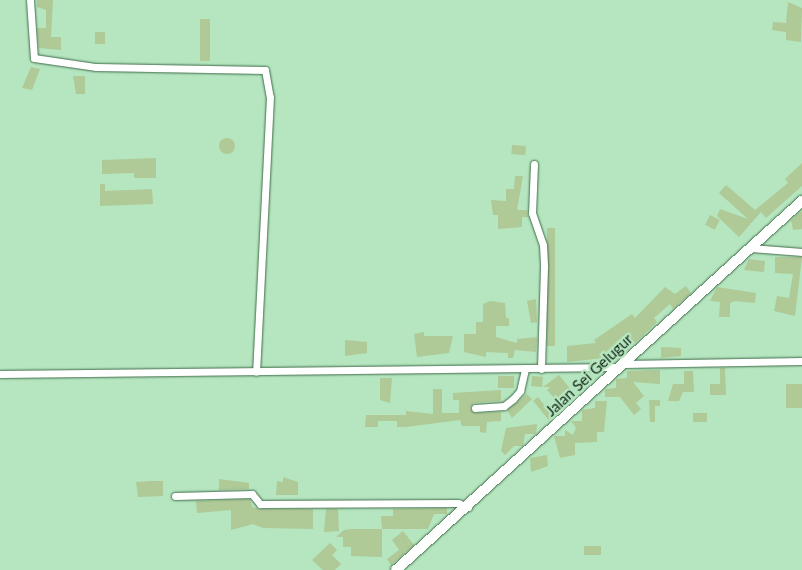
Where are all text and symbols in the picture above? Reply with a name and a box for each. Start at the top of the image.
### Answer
street label: Jalan Sei Gelugur [542,330,636,420]

